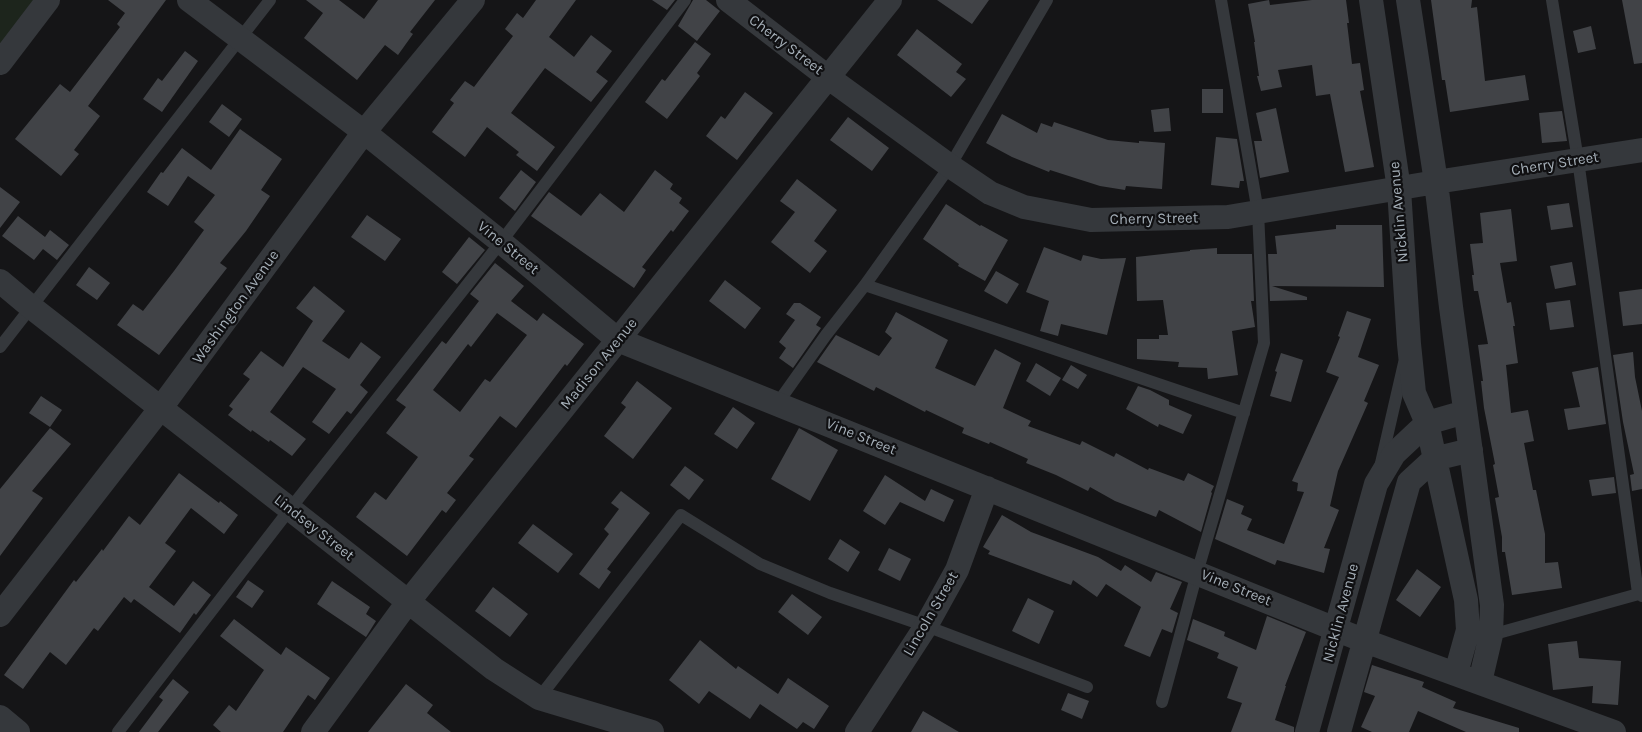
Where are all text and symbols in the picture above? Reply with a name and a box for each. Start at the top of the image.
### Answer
street label: Cherry Street [745,11,827,79]
street label: Cherry Street [1510,148,1600,180]
street label: Nicklin Avenue [1386,161,1412,263]
street label: Cherry Street [1110,209,1198,229]
street label: Vine Street [473,218,543,278]
street label: Washington Avenue [189,247,283,367]
street label: Madison Avenue [557,315,641,413]
street label: Vine Street [823,415,899,459]
street label: Lindsey Street [270,491,358,565]
street label: Nicklin Avenue [1319,562,1363,664]
street label: Vine Street [1198,566,1274,610]
street label: Lincoln Street [900,569,962,659]

